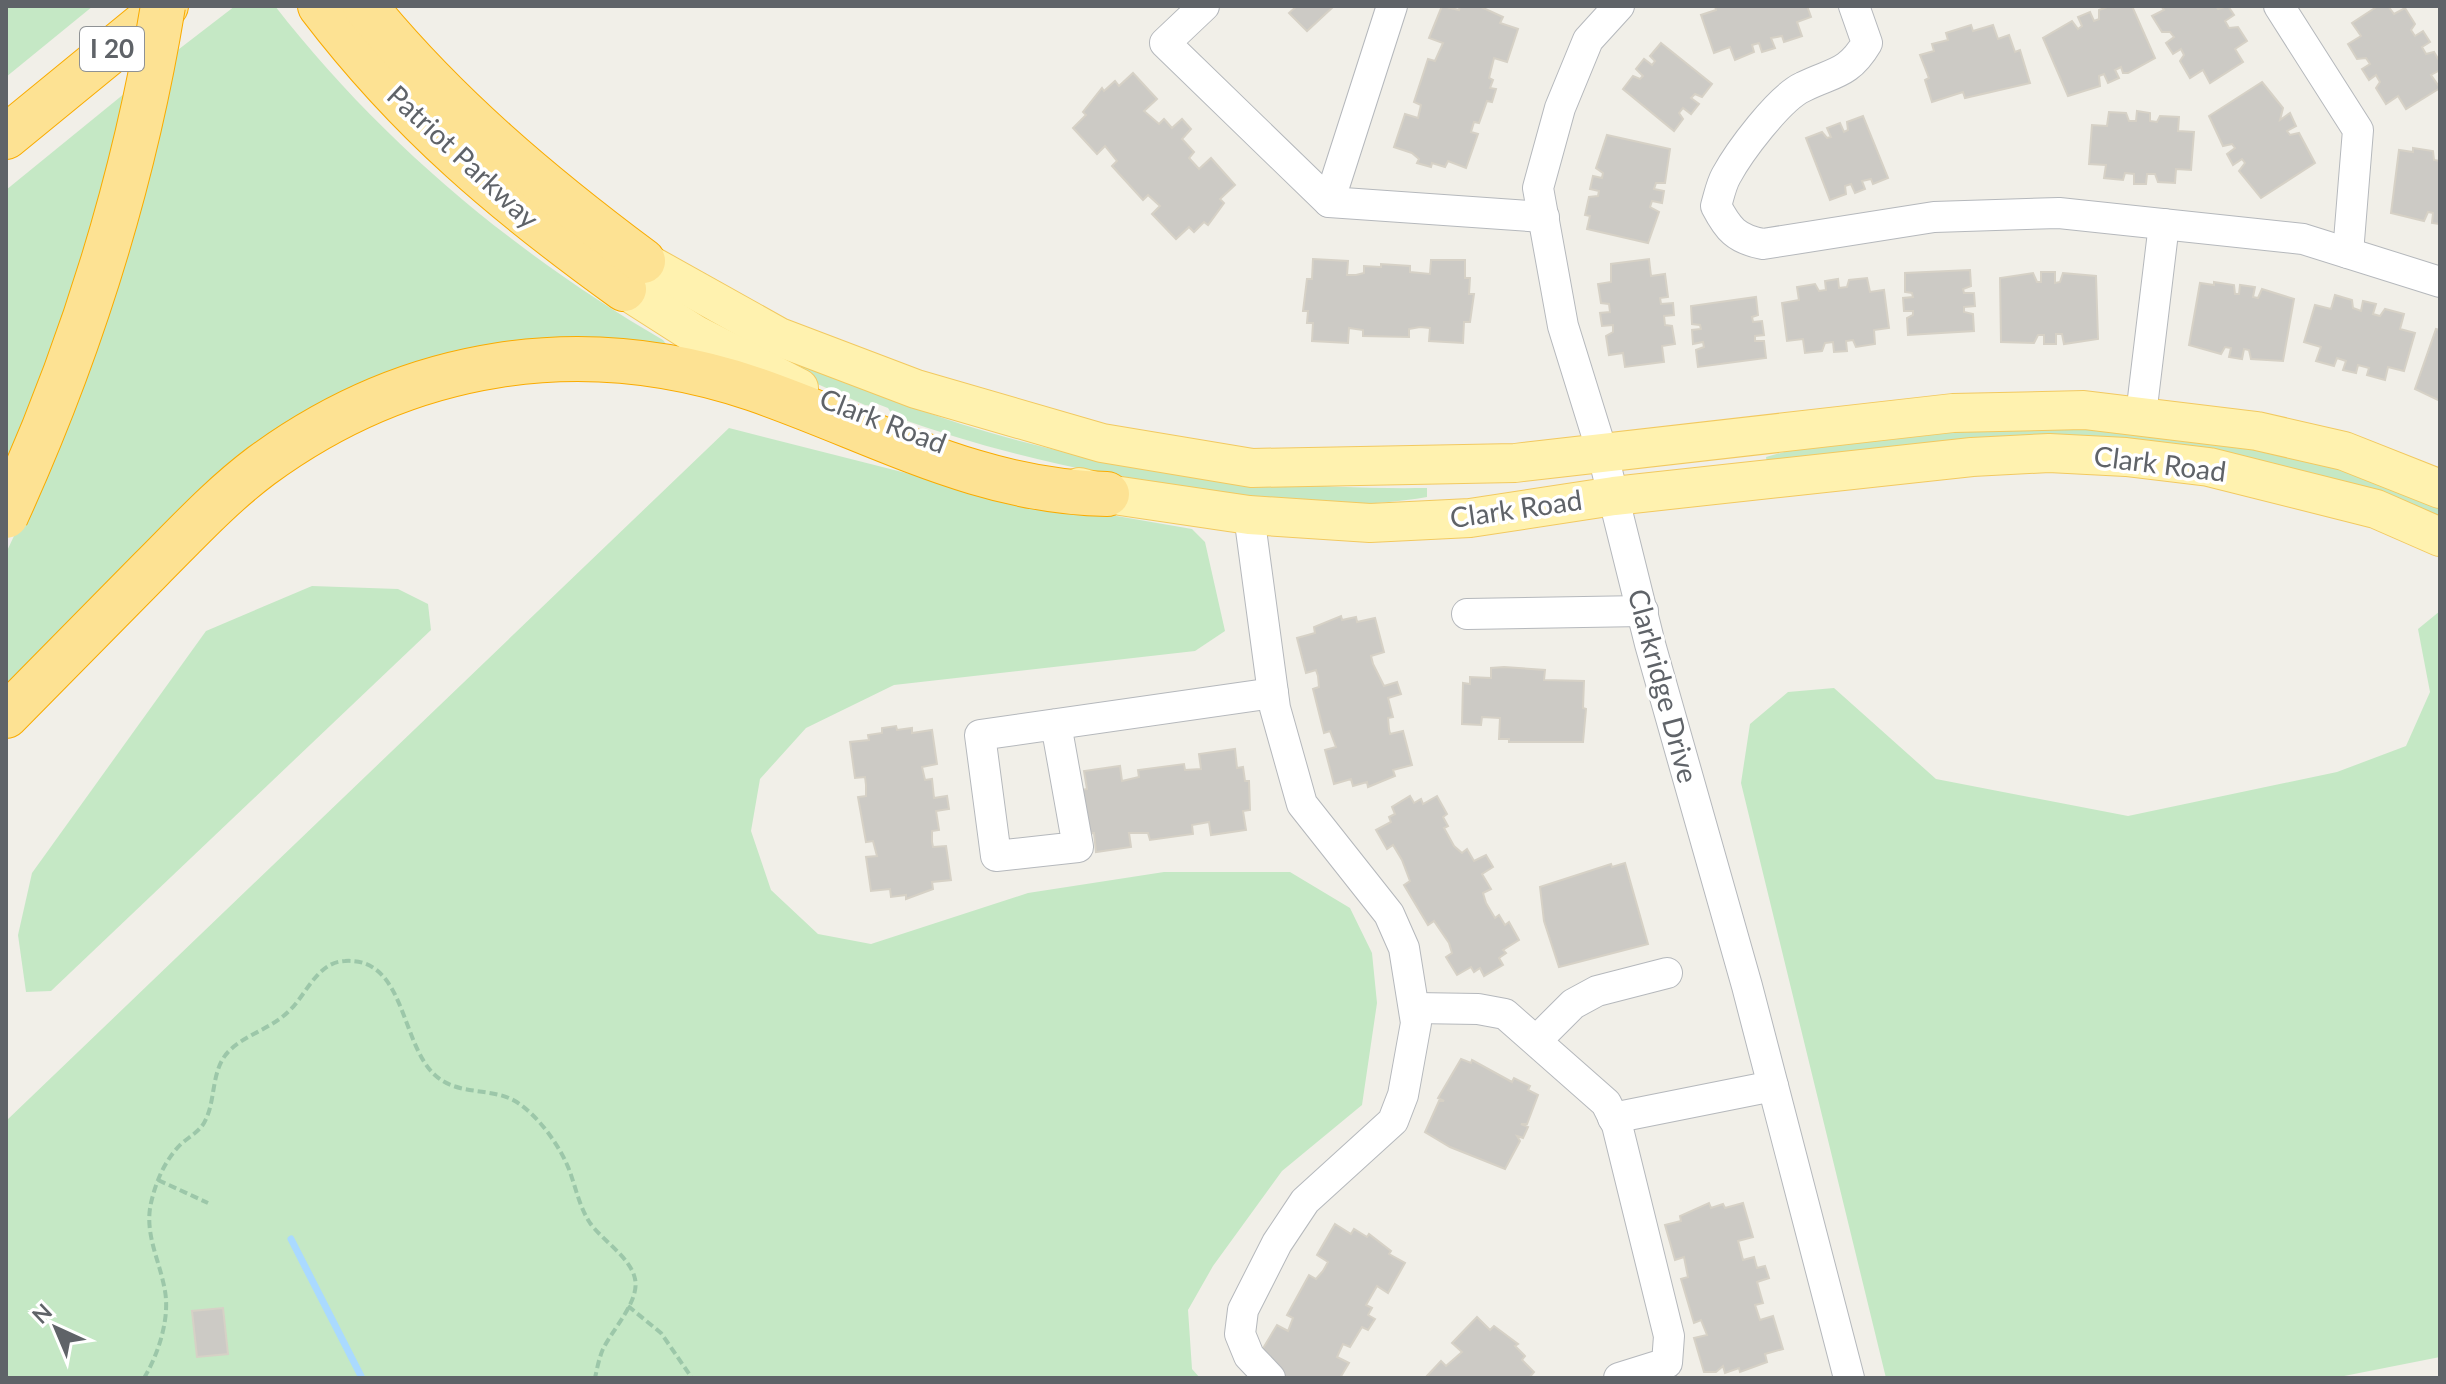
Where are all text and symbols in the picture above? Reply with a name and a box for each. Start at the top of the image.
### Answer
road number: I 20 [80,27,144,71]
street label: Patriot Parkway [381,78,547,235]
street label: Clark Road [815,380,951,460]
street label: Clark Road [2092,438,2228,488]
street label: Clark Road [1448,482,1584,534]
street label: Clarkridge Drive [1622,585,1706,786]
north arrow [16,1288,96,1368]
text: N [26,1298,57,1329]

